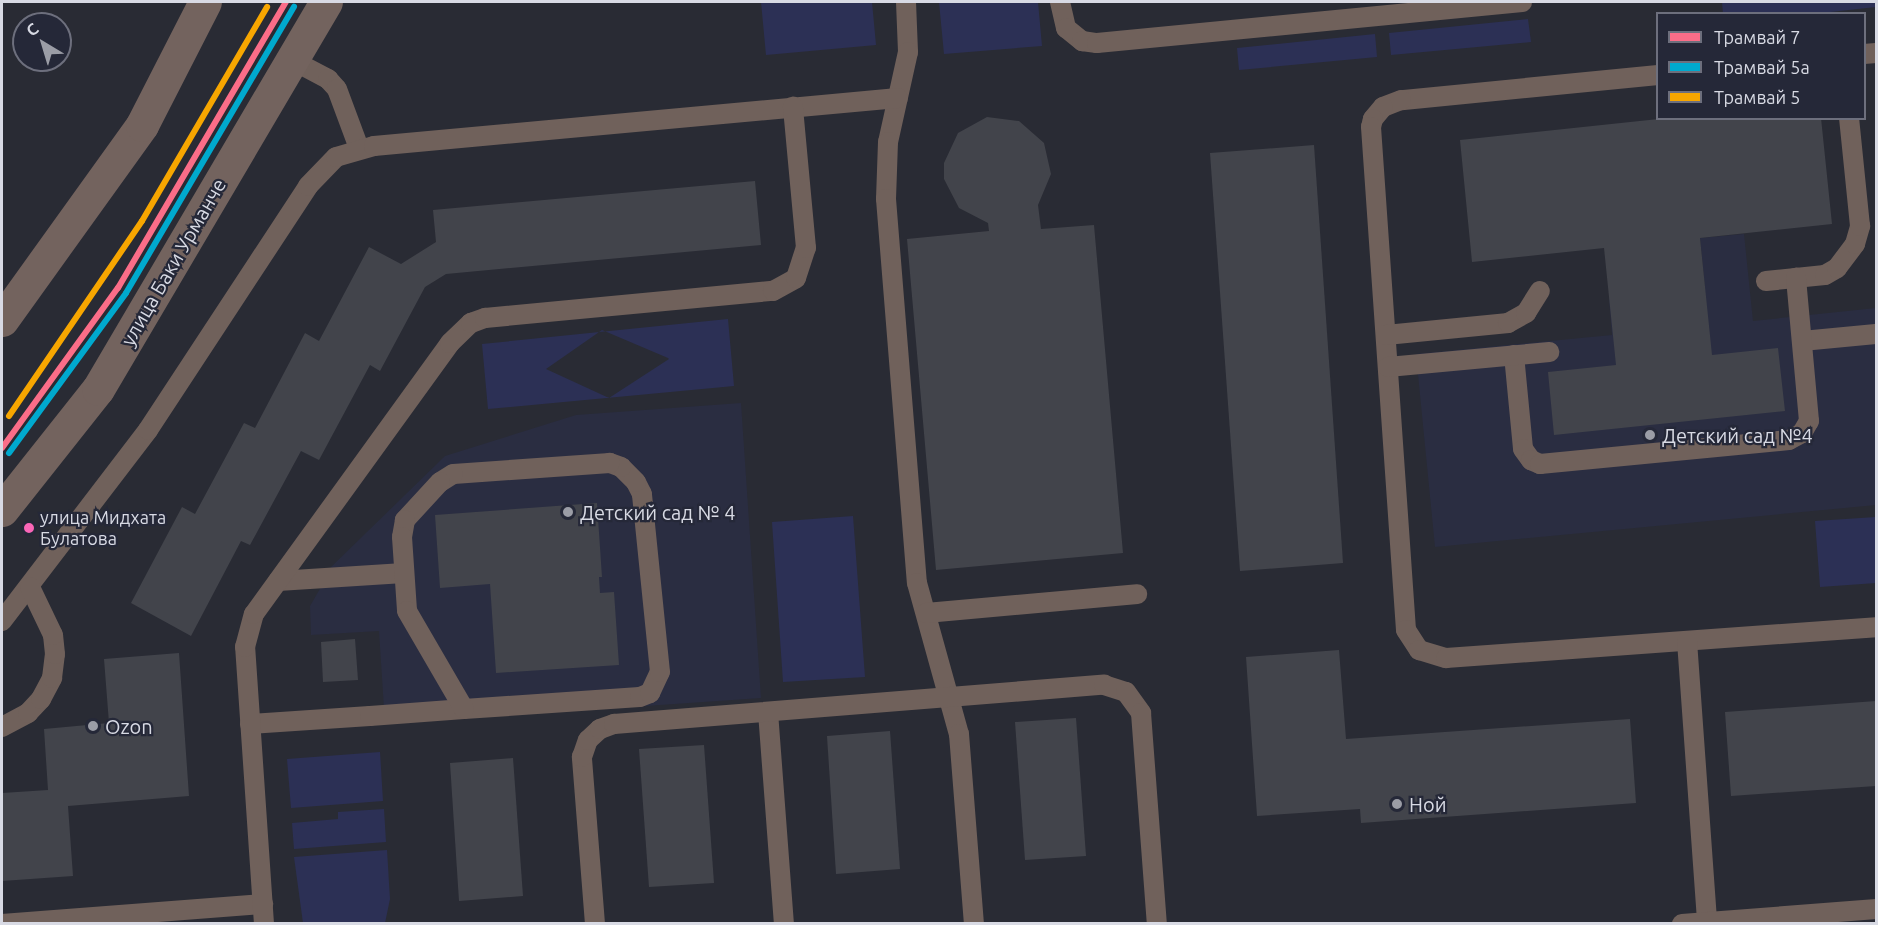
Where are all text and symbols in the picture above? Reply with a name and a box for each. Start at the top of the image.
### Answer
north arrow [12,12,72,72]
legend [1656,12,1866,120]
text: С [23,19,42,40]
text: Трамвай 7 [1714,27,1801,47]
text: Трамвай 5а [1714,57,1810,77]
text: Трамвай 5 [1714,87,1801,107]
street label: улица Баки Урманче [115,174,231,350]
place label: Детский сад №4 [1662,423,1813,447]
marker: Детский сад №4 [1643,428,1657,442]
place label: Детский сад № 4 [580,500,735,524]
marker: Детский сад № 4 [561,505,575,519]
place label: улица Мидхата Булатова [40,507,166,550]
marker: улица Мидхата Булатова [23,522,35,534]
place label: Ozon [105,714,153,738]
marker: Ozon [86,719,100,733]
place label: Ной [1409,792,1446,816]
marker: Ной [1390,797,1404,811]

